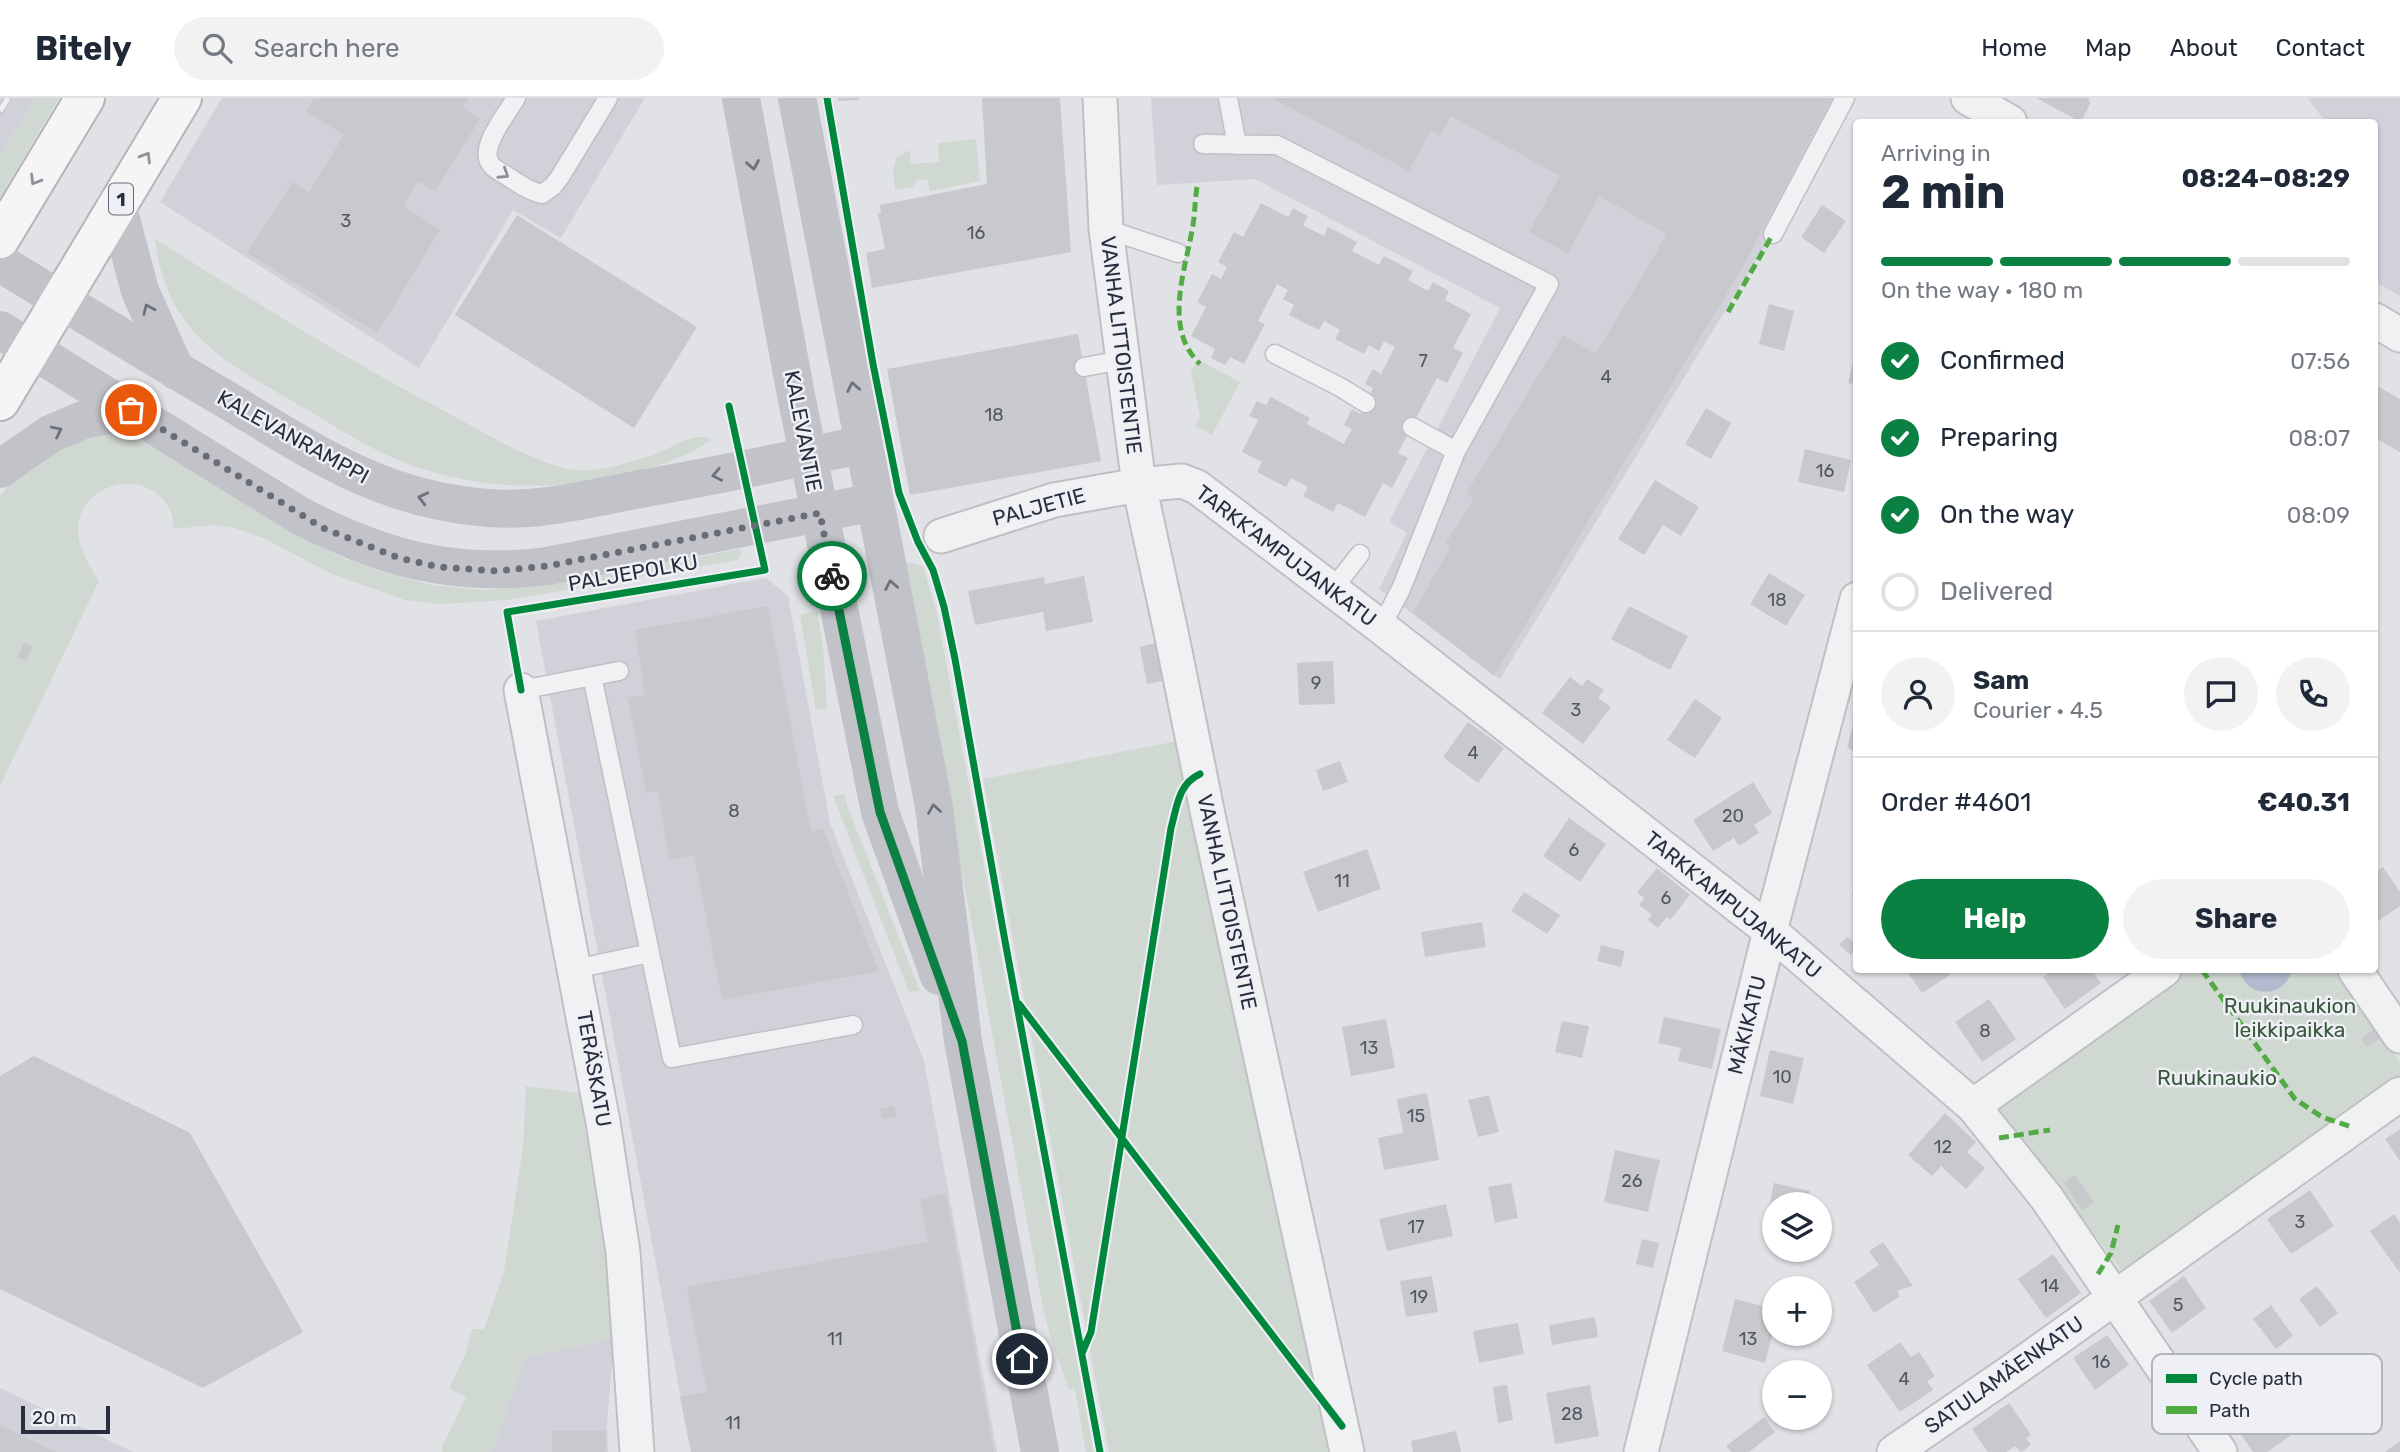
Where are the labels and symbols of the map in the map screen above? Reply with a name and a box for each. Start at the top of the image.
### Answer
one-way arrow [138,152,151,165]
one-way arrow [745,159,760,171]
one-way arrow [497,166,510,179]
one-way arrow [31,173,44,186]
road number: 1 [109,184,133,214]
house number: 3 [341,210,351,232]
house number: 16 [967,222,985,244]
street label: VANHA LITTOISTENTIE [1096,234,1147,455]
one-way arrow [142,304,156,316]
house number: 7 [1418,350,1428,372]
house number: 4 [1600,366,1612,388]
street label: KALEVANTIE [779,368,828,494]
pin [101,380,161,440]
one-way arrow [846,381,861,393]
street label: KALEVANRAMPPI [213,385,374,489]
house number: 18 [984,404,1004,426]
one-way arrow [50,425,62,439]
house number: 16 [1816,460,1834,482]
one-way arrow [711,467,723,482]
street label: TARKK'AMPUJANKATU [1191,480,1381,632]
street label: PALJETIE [990,482,1088,531]
one-way arrow [417,492,429,506]
courier [797,541,867,611]
street label: PALJEPOLKU [566,549,700,596]
one-way arrow [885,579,900,591]
house number: 18 [1767,589,1787,611]
house number: 9 [1311,672,1321,694]
house number: 3 [1571,699,1581,721]
house number: 4 [1467,742,1479,764]
street label: VANHA LITTOISTENTIE [1192,792,1263,1012]
house number: 8 [728,800,740,822]
one-way arrow [926,803,941,815]
house number: 20 [1722,805,1744,827]
street label: TARKK'AMPUJANKATU [1640,826,1826,983]
house number: 6 [1569,839,1580,861]
house number: 11 [1334,870,1350,892]
house number: 6 [1661,887,1672,909]
street label: MÄKIKATU [1722,973,1771,1077]
park label: Ruukinaukion leikkipaikka [2224,993,2356,1042]
street label: TERÄSKATU [572,1009,617,1129]
house number: 8 [1979,1020,1991,1042]
house number: 13 [1360,1037,1378,1059]
park label: Ruukinaukio [2157,1065,2277,1090]
house number: 10 [1772,1066,1792,1088]
house number: 15 [1407,1105,1425,1127]
house number: 12 [1934,1136,1952,1158]
house number: 26 [1621,1170,1643,1192]
house number: 3 [2295,1211,2305,1233]
house number: 17 [1408,1216,1424,1238]
house number: 14 [2041,1275,2059,1297]
house number: 19 [1410,1286,1428,1308]
house number: 5 [2173,1294,2183,1316]
street label: SATULAMÄENKATU [1919,1310,2088,1439]
house number: 11 [827,1328,843,1350]
house number: 13 [1739,1328,1757,1350]
pin [992,1329,1052,1389]
house number: 16 [2092,1351,2110,1373]
legend [2152,1354,2382,1434]
text: Cycle path [2209,1367,2303,1390]
house number: 4 [1898,1368,1910,1390]
text: Path [2209,1399,2250,1422]
scale bar [21,1403,110,1435]
house number: 28 [1561,1403,1583,1425]
house number: 11 [725,1412,741,1434]

